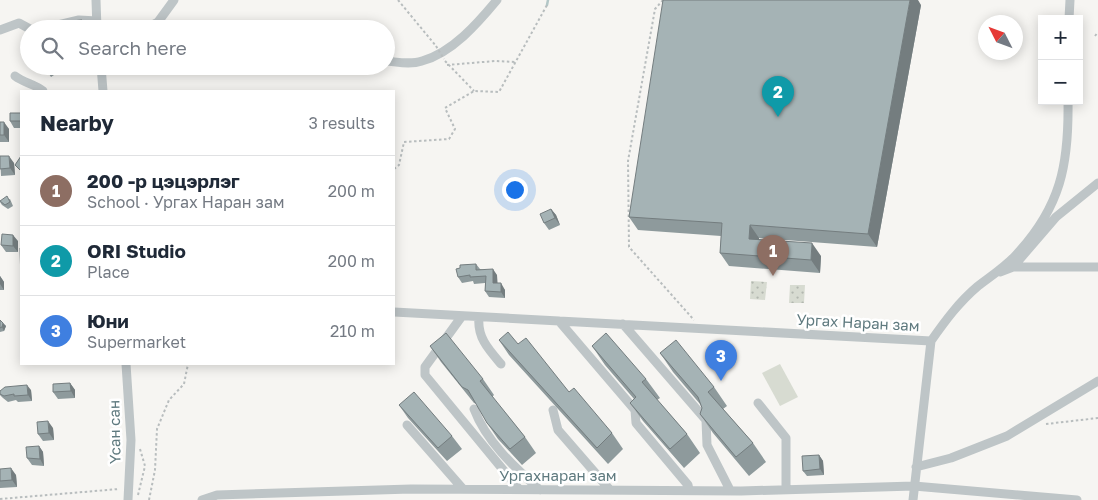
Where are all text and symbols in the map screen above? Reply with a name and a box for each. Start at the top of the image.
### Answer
north arrow [978,15,1023,60]
map controls [1038,15,1083,105]
button: + [1038,15,1083,60]
search box [20,20,395,75]
icon: search [38,34,66,62]
text: Search here [78,36,187,59]
button: − [1038,60,1083,105]
pin: 2 [762,76,794,117]
text: Nearby [40,110,114,136]
text: 3 results [308,113,375,133]
text: 200 -р цэцэрлэг [87,169,240,192]
your location [502,177,528,203]
text: 1 [52,181,60,201]
text: 200 m [328,181,375,201]
text: School · Ургах Наран зам [87,192,285,212]
pin: 1 [757,235,789,276]
text: ORI Studio [87,239,186,262]
text: 2 [51,251,61,271]
text: 200 m [328,251,375,271]
text: Place [87,262,130,282]
text: Юни [87,309,129,332]
street label: Ургах Наран зам [796,310,920,334]
text: 3 [51,321,61,341]
text: 210 m [330,321,375,341]
text: Supermarket [87,332,186,352]
pin: 3 [705,340,737,381]
street label: Үсан сан [104,400,124,464]
street label: Ургахнаран зам [499,466,617,484]

